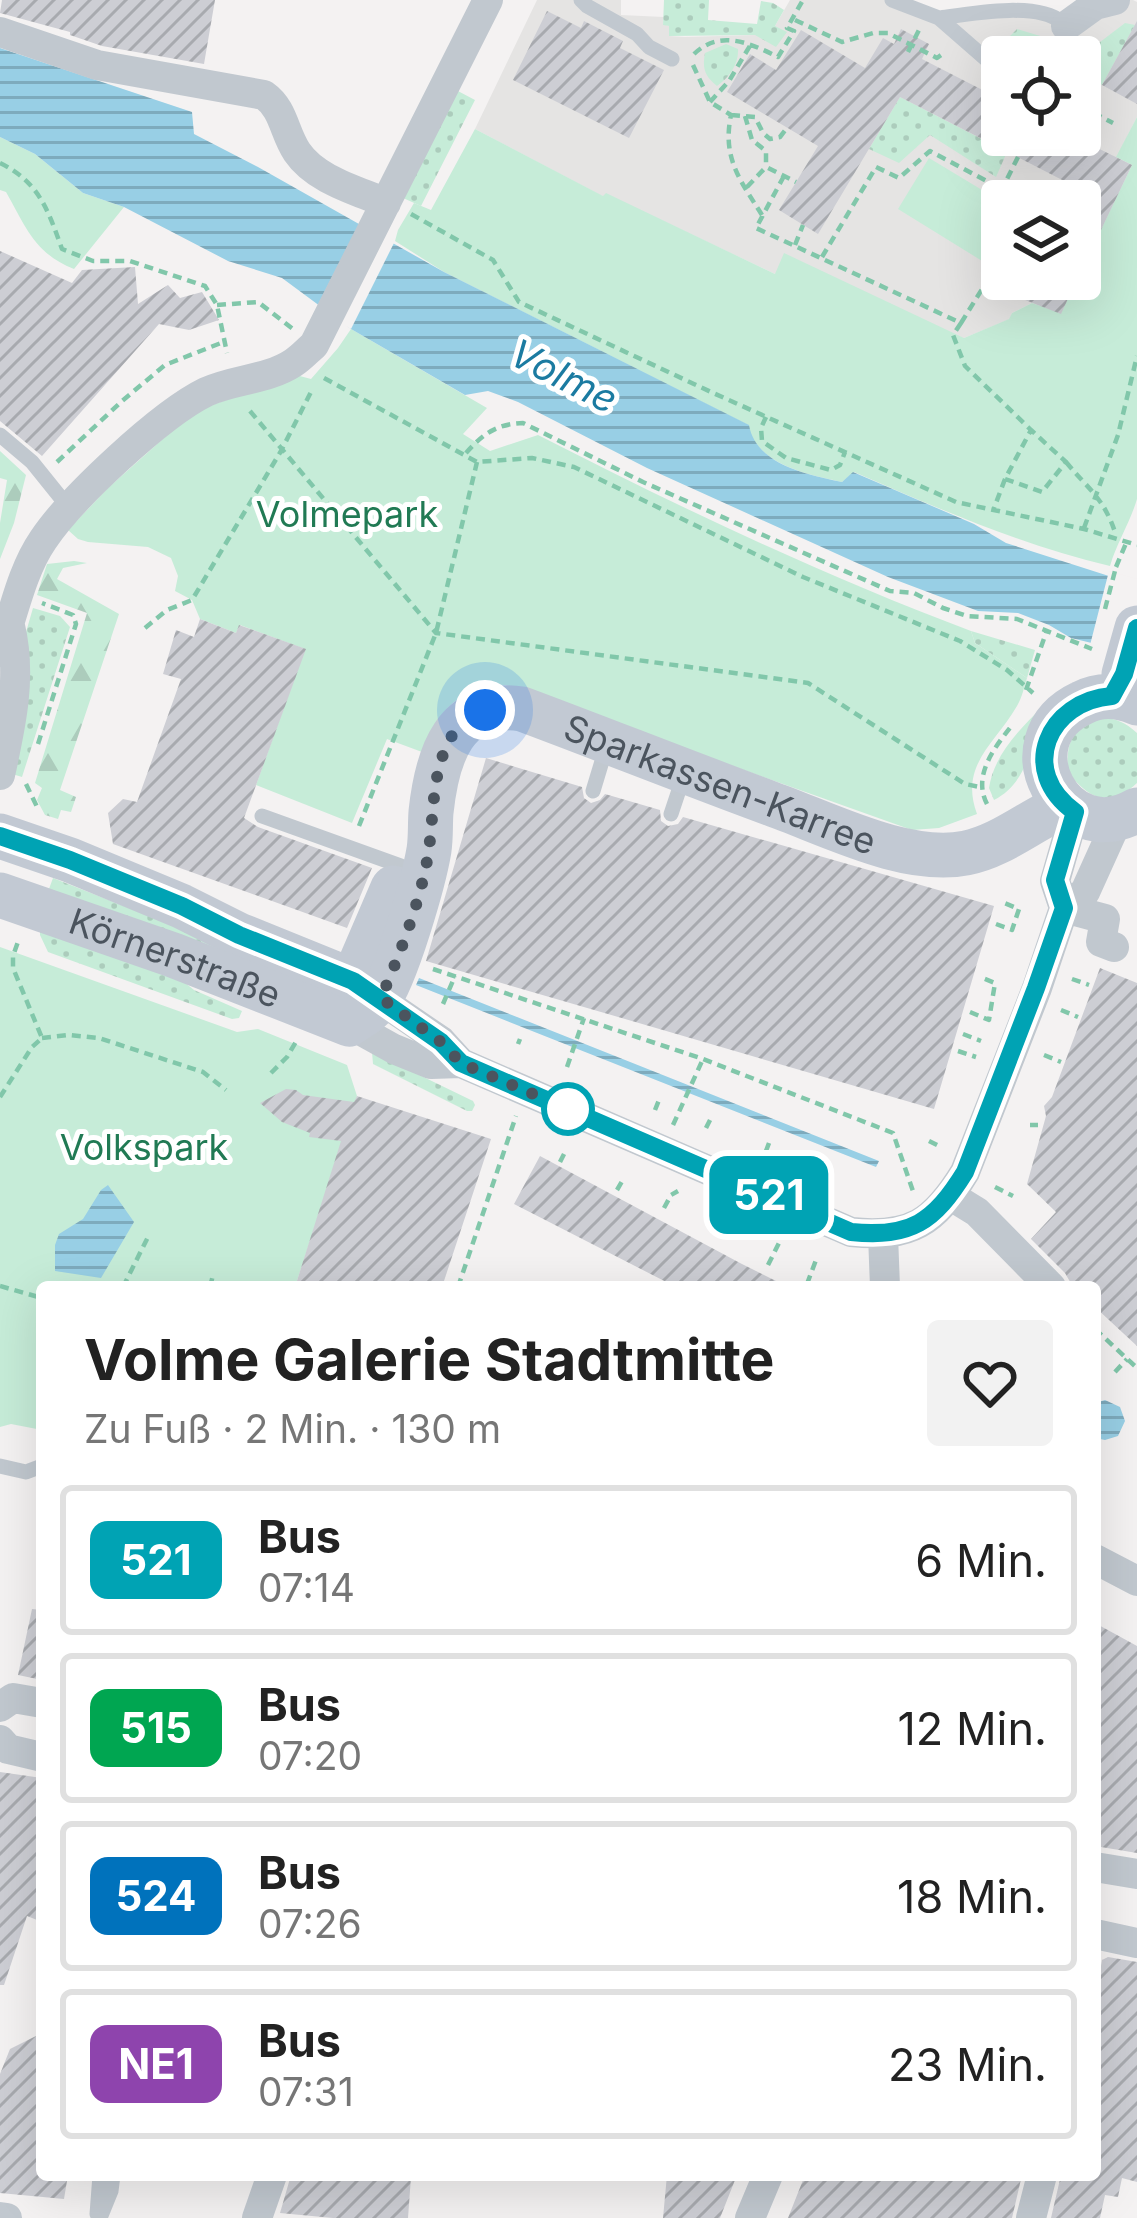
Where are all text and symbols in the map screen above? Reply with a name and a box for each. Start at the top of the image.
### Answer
map controls [981,36,1101,300]
button: locate [981,36,1101,156]
button: layers [981,180,1101,300]
water label: Volme [503,329,626,422]
park label: Volmepark [256,492,438,536]
your location [455,680,515,740]
street label: Sparkassen-Karree [558,705,882,864]
street label: Körnerstraße [64,899,287,1017]
unlabelled marker [543,1084,593,1134]
park label: Volkspark [60,1125,229,1169]
line badge: 521 [700,1156,838,1234]
text: 521 [733,1169,805,1220]
button: heart [927,1320,1053,1446]
text: Volme Galerie Stadtmitte [84,1325,775,1394]
text: Zu Fuß · 2 Min. · 130 m [84,1405,501,1452]
text: Bus [258,1509,341,1564]
text: 6 Min. [915,1533,1047,1588]
text: 521 [120,1534,192,1585]
text: 07:14 [258,1564,355,1611]
text: Bus [258,1677,341,1732]
text: 12 Min. [897,1701,1047,1756]
text: 515 [120,1702,192,1753]
text: 07:20 [258,1732,362,1779]
text: Bus [258,1845,341,1900]
text: 18 Min. [897,1869,1047,1924]
text: 524 [115,1870,197,1921]
text: 07:26 [258,1900,362,1947]
text: Bus [258,2013,341,2068]
text: 23 Min. [888,2037,1047,2092]
text: NE1 [118,2038,194,2089]
text: 07:31 [258,2068,354,2115]

